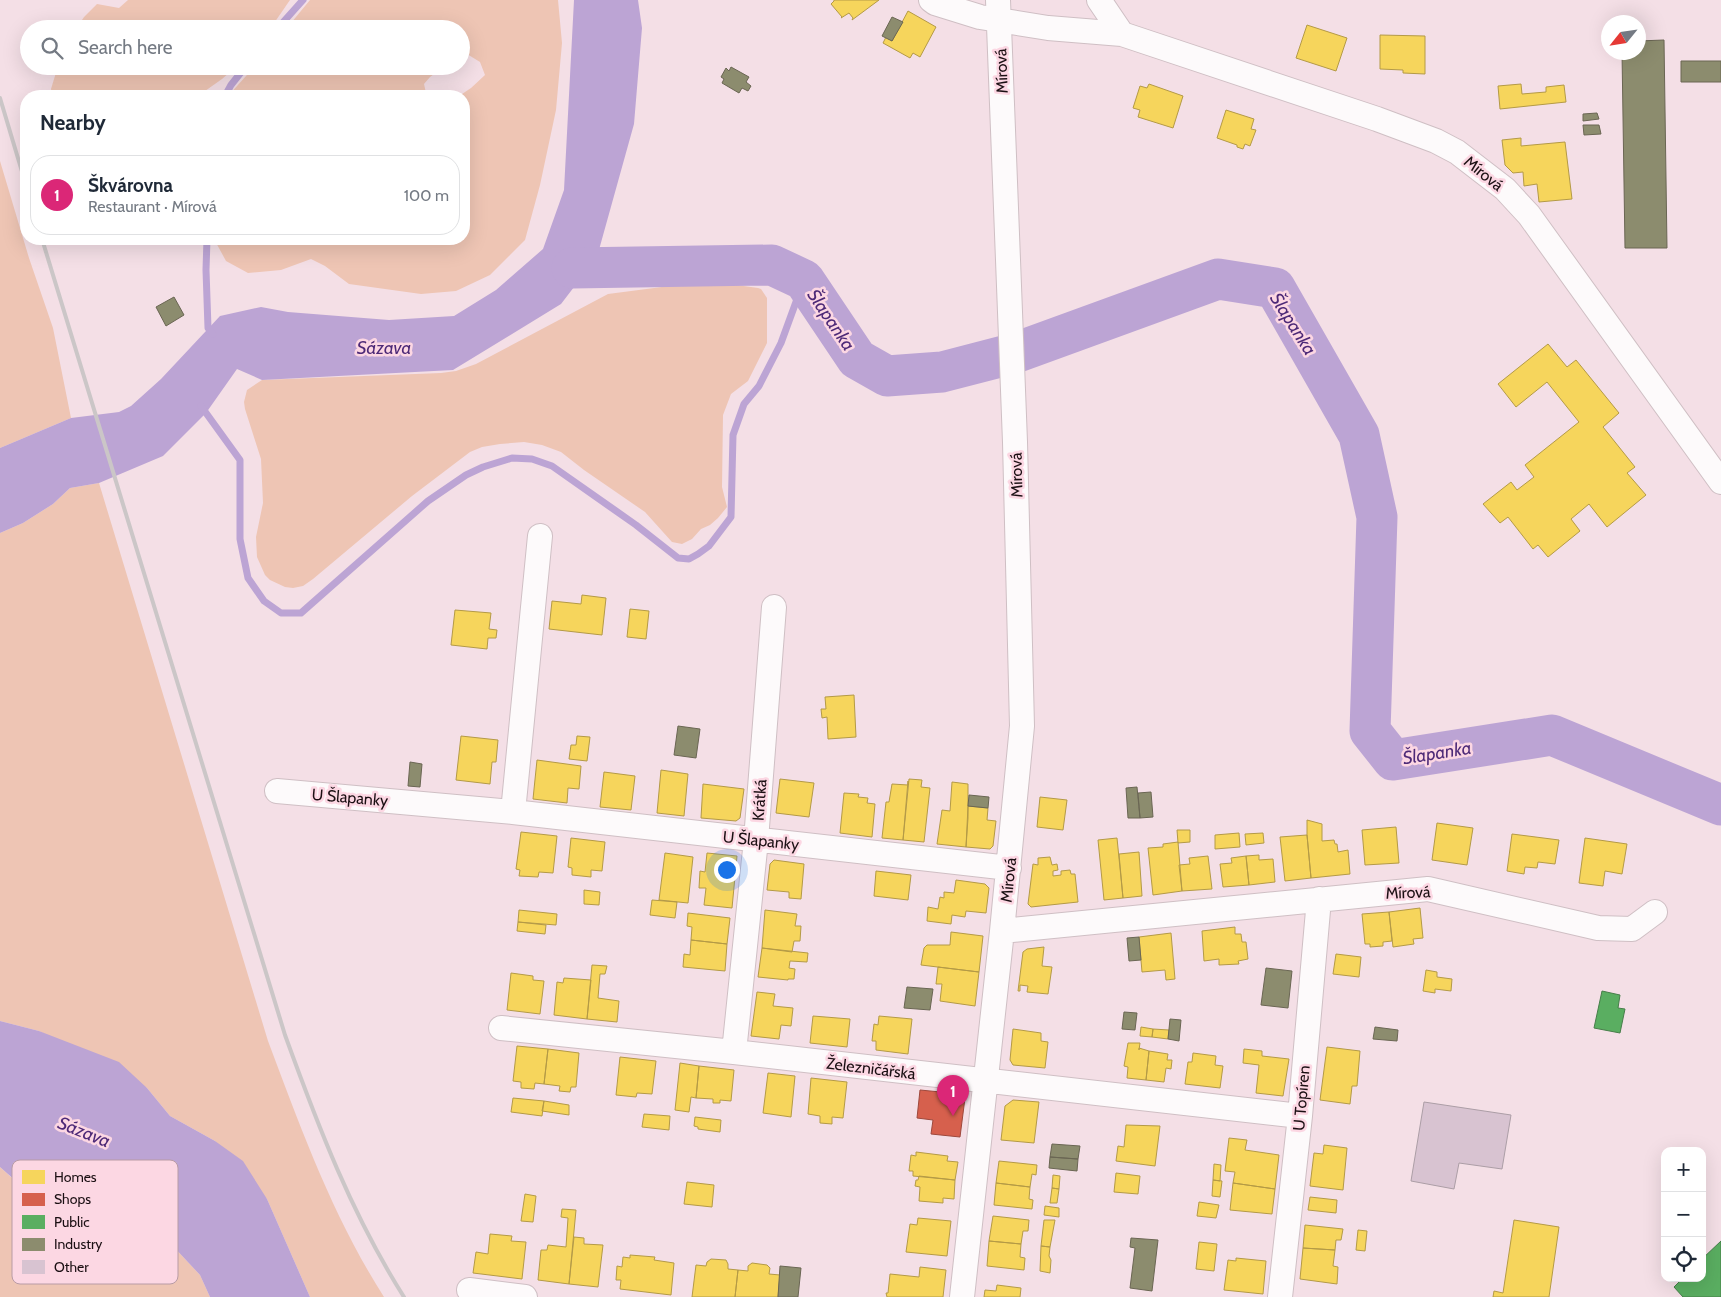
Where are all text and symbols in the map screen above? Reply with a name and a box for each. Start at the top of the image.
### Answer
north arrow [1601,15,1646,60]
search box [20,20,470,75]
icon: search [38,34,66,62]
text: Search here [78,36,172,59]
street label: Mírová [991,48,1012,94]
text: Nearby [40,110,106,135]
street label: Mírová [1460,152,1507,195]
text: Škvárovna [88,174,173,197]
text: 1 [54,186,60,205]
text: 100 m [404,186,449,205]
text: Restaurant · Mírová [88,197,217,216]
water label: Šlapanka [802,285,860,355]
water label: Šlapanka [1265,288,1322,359]
water label: Sázava [357,337,411,359]
street label: Mírová [1007,452,1026,498]
water label: Šlapanka [1401,736,1473,769]
street label: Krátká [749,778,770,821]
street label: U Šlapanky [311,785,389,810]
street label: U Šlapanky [722,827,800,854]
street label: Mírová [997,856,1020,904]
your location [714,857,740,883]
street label: Mírová [1385,882,1431,903]
street label: Železničářská [825,1054,917,1083]
street label: U Topíren [1289,1065,1314,1132]
pin: 1 [937,1075,969,1116]
water label: Sázava [55,1112,113,1152]
map controls [1661,1147,1706,1282]
button: + [1661,1147,1706,1192]
legend [12,1160,178,1284]
text: Homes [54,1168,97,1186]
text: Shops [54,1190,91,1208]
button: − [1661,1192,1706,1237]
text: Public [54,1213,90,1231]
text: Industry [54,1235,102,1253]
button: locate [1661,1237,1706,1282]
text: Other [54,1258,89,1276]

